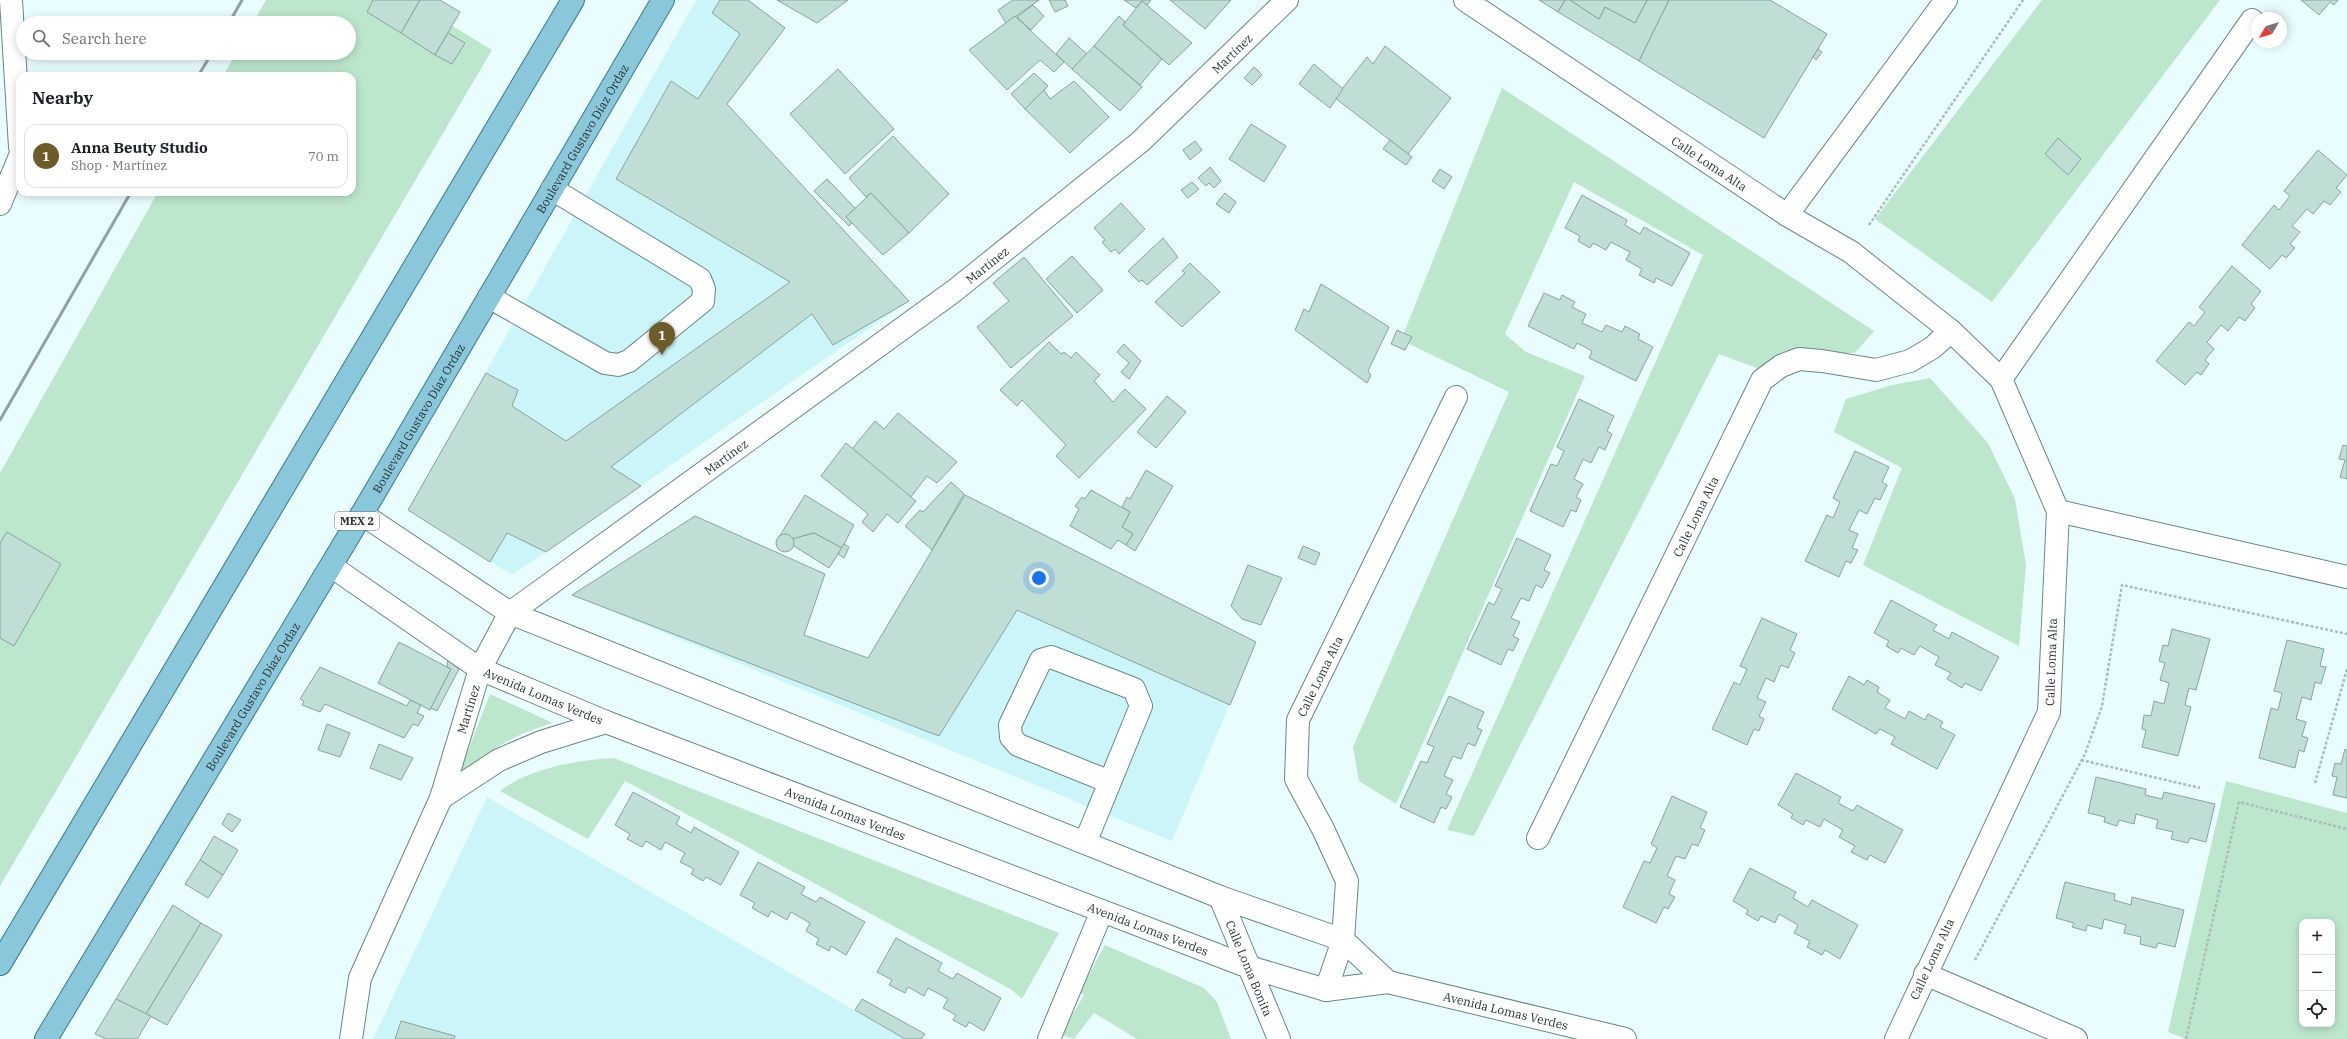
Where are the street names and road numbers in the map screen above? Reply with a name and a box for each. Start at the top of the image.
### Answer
street label: Martínez [1208,30,1255,76]
street label: Boulevard Gustavo Díaz Ordaz [532,61,632,216]
street label: Calle Loma Alta [1669,133,1751,194]
street label: Martínez [962,243,1011,286]
street label: Boulevard Gustavo Díaz Ordaz [369,341,468,495]
street label: Martínez [701,436,751,477]
street label: Calle Loma Alta [1669,473,1722,559]
road number: MEX 2 [335,512,379,530]
street label: Calle Loma Alta [2042,617,2060,706]
street label: Boulevard Gustavo Díaz Ordaz [202,619,303,773]
street label: Calle Loma Alta [1293,633,1346,719]
street label: Avenida Lomas Verdes [482,664,606,727]
street label: Martínez [453,683,482,735]
street label: Avenida Lomas Verdes [783,783,908,843]
street label: Avenida Lomas Verdes [1086,899,1211,958]
street label: Calle Loma Alta [1907,916,1958,1002]
street label: Calle Loma Bonita [1223,918,1276,1019]
street label: Avenida Lomas Verdes [1442,988,1570,1033]

